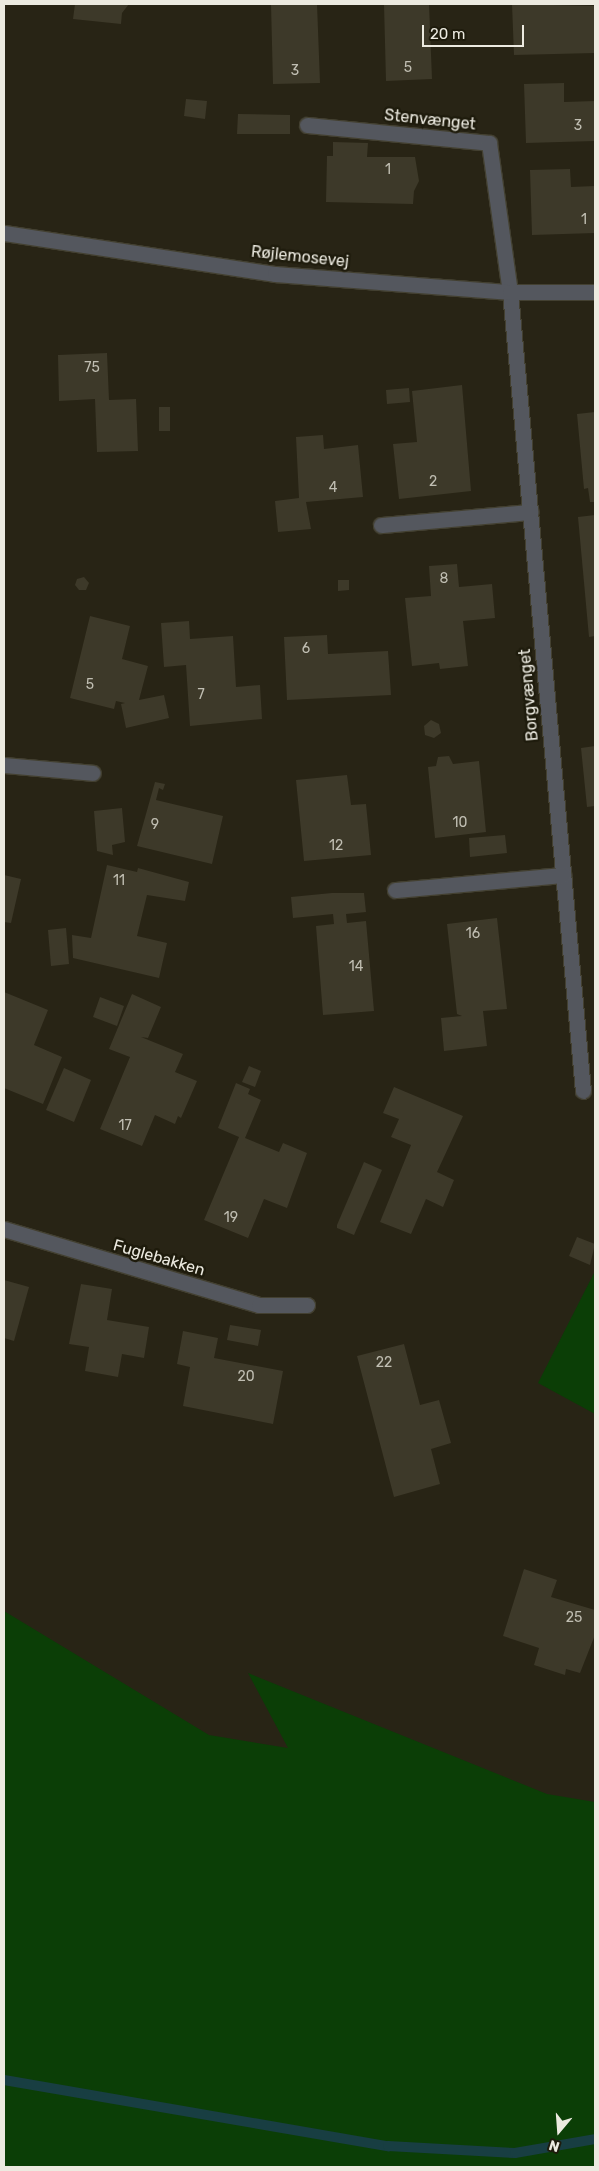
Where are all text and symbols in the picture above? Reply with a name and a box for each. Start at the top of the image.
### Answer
scale bar [424,15,526,47]
text: 20 m [430,25,465,43]
house number: 5 [404,60,412,76]
house number: 3 [291,63,299,79]
street label: Stenvænget [383,106,477,134]
house number: 3 [574,118,582,134]
house number: 1 [385,162,391,178]
house number: 1 [581,212,587,228]
street label: Røjlemosevej [250,242,350,272]
house number: 75 [84,360,100,376]
house number: 2 [429,474,437,490]
house number: 4 [329,480,337,496]
house number: 8 [440,571,448,587]
house number: 6 [302,641,310,657]
street label: Borgvænget [515,648,543,742]
house number: 5 [86,677,94,693]
house number: 7 [197,687,205,703]
house number: 10 [453,815,467,831]
house number: 9 [151,817,159,833]
house number: 12 [329,838,343,854]
house number: 11 [113,873,125,889]
house number: 16 [466,926,480,942]
house number: 14 [349,959,363,975]
house number: 17 [118,1118,132,1134]
house number: 19 [224,1210,238,1226]
street label: Fuglebakken [111,1236,207,1280]
house number: 22 [376,1355,392,1371]
house number: 20 [237,1369,255,1385]
house number: 25 [566,1610,582,1626]
north arrow [534,2106,584,2156]
text: N [547,2136,562,2155]

